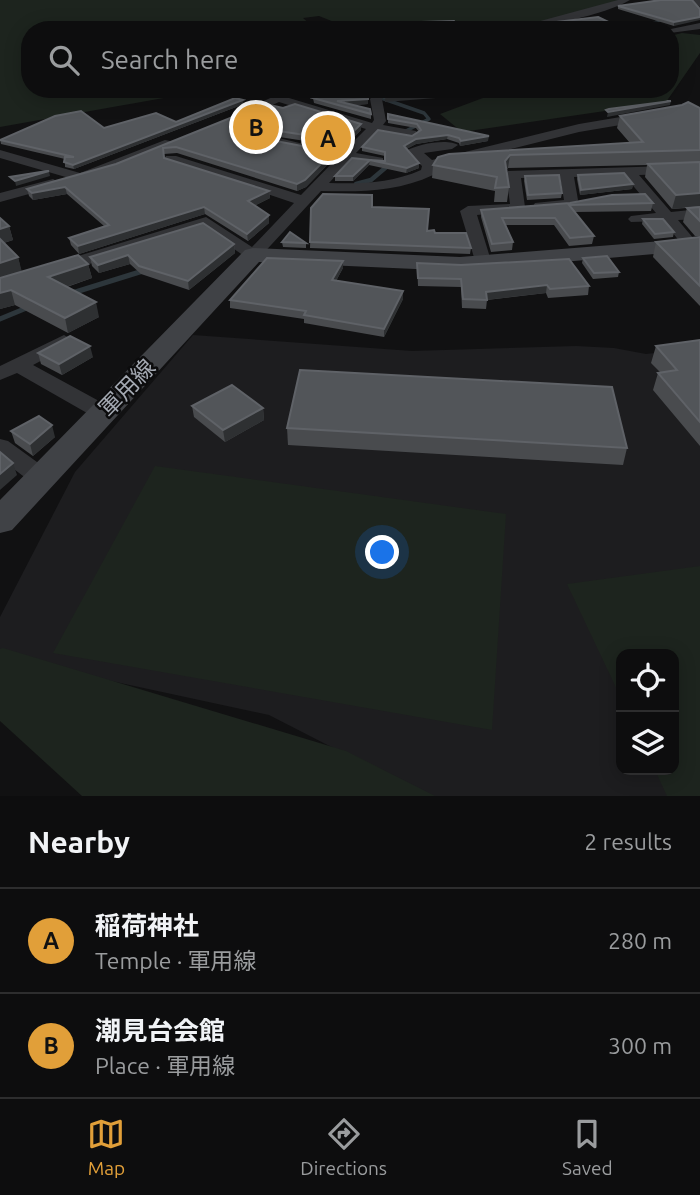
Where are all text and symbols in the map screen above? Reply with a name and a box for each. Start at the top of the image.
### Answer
search box [21,21,679,98]
icon: search [45,41,83,79]
text: Search here [101,45,238,74]
pin: B [233,101,279,153]
pin: A [305,112,351,164]
street label: 軍用線 [94,354,160,421]
your location [365,535,399,569]
map controls [616,649,679,775]
button: locate [616,649,679,712]
button: layers [616,712,679,775]
text: Nearby [28,825,130,859]
text: 2 results [584,829,672,854]
text: 稲荷神社 [95,911,199,940]
text: A [43,928,59,953]
text: 280 m [608,928,672,953]
text: Temple · 軍用線 [95,948,257,973]
text: 潮見台会館 [95,1016,225,1045]
text: B [43,1033,59,1058]
text: 300 m [608,1033,672,1058]
text: Place · 軍用線 [95,1053,235,1078]
tab: Map [87,1115,125,1179]
tab: Directions [300,1115,387,1179]
tab: Saved [562,1115,613,1179]

